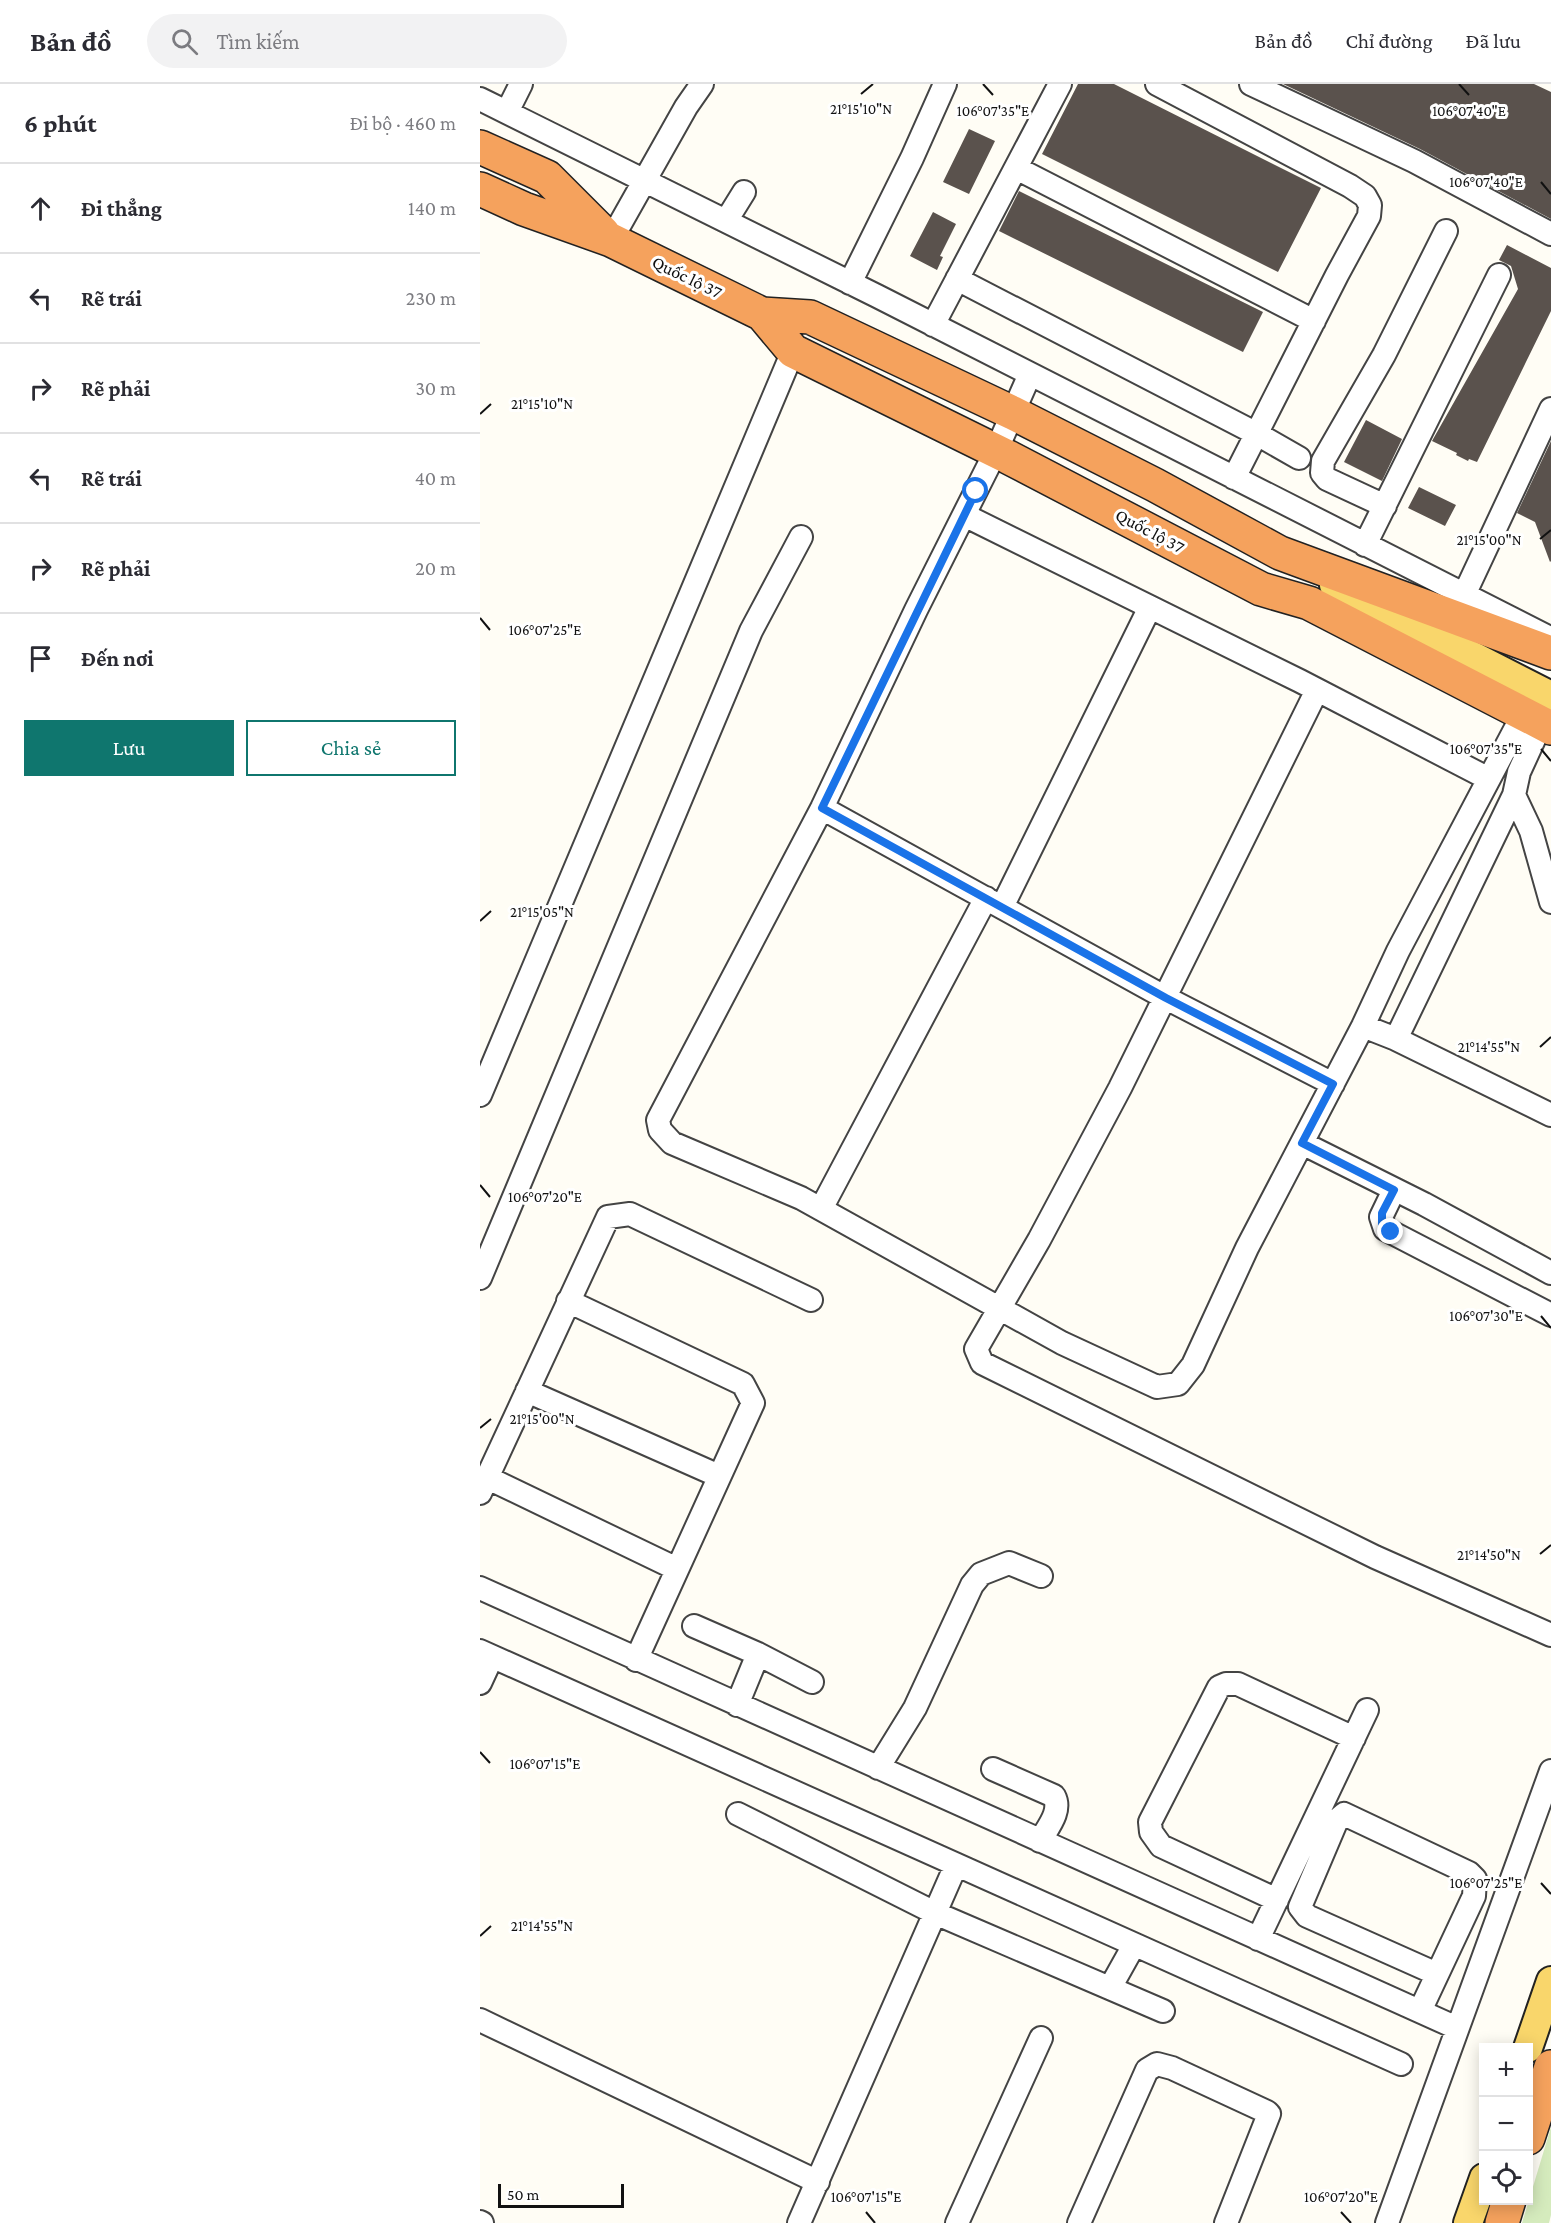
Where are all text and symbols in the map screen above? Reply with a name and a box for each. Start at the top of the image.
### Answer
search box [147,14,567,68]
icon: search [168,25,201,58]
text: Bản đồ [30,26,111,57]
text: Tìm kiếm [216,29,300,54]
text: Bản đồ [1255,29,1312,53]
text: Chỉ đường [1345,29,1433,53]
text: Đã lưu [1466,29,1521,53]
text: 21°15'10"N [830,101,892,117]
text: 106°07'35"E [957,103,1029,119]
text: 106°07'40"E [1432,103,1506,119]
text: 6 phút [24,109,97,138]
text: Đi bộ · 460 m [350,112,456,134]
text: 106°07'40"E [1449,174,1523,190]
icon: ahead [24,192,57,225]
text: Đi thẳng [81,196,162,221]
text: 140 m [408,197,456,219]
street label: Quốc lộ 37 [649,252,725,302]
icon: left [24,282,57,315]
text: Rẽ trái [81,286,142,311]
text: 230 m [406,287,456,309]
icon: right [24,372,57,405]
text: Rẽ phải [81,376,150,401]
text: 30 m [415,377,456,399]
text: 21°15'10"N [511,396,573,412]
icon: left [24,462,57,495]
text: Rẽ trái [81,466,142,491]
text: 40 m [415,467,456,489]
route start [962,477,988,503]
street label: Quốc lộ 37 [1112,505,1188,557]
text: 21°15'00"N [1456,532,1522,548]
icon: right [24,552,57,585]
text: Rẽ phải [81,556,150,581]
text: 20 m [415,557,456,579]
text: 106°07'25"E [509,622,581,638]
icon: arrive [24,642,57,675]
text: Đến nơi [81,646,154,671]
button: Lưu [24,720,234,776]
button: Chia sẻ [246,720,456,776]
text: 106°07'35"E [1450,741,1522,757]
text: 21°15'05"N [510,904,574,920]
text: 21°14'55"N [1458,1039,1520,1055]
text: 106°07'20"E [508,1189,582,1205]
route end [1377,1218,1403,1244]
text: 106°07'30"E [1449,1308,1523,1324]
text: 21°15'00"N [509,1411,575,1427]
text: 21°14'50"N [1457,1547,1521,1563]
text: 106°07'15"E [510,1756,580,1772]
text: 106°07'25"E [1450,1875,1522,1891]
text: 21°14'55"N [511,1918,573,1934]
map controls [1479,2043,1533,2205]
button: + [1479,2043,1533,2097]
button: − [1479,2097,1533,2151]
button: locate [1479,2151,1533,2205]
scale bar [498,2181,624,2208]
text: 50 m [507,2186,539,2203]
text: 106°07'15"E [831,2189,901,2205]
text: 106°07'20"E [1304,2189,1378,2205]

